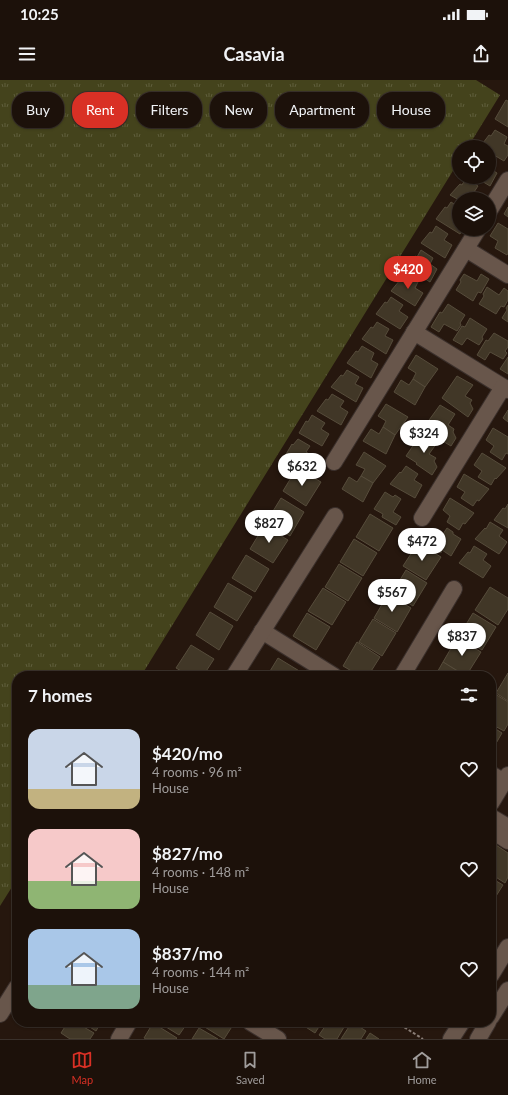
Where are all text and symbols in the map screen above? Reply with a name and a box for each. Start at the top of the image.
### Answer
text: 10:25 [20,5,59,23]
icon: menu [16,43,38,65]
text: Casavia [223,43,285,65]
icon: share [470,43,492,65]
chip: Buy [12,92,64,128]
chip: Rent [72,92,128,128]
chip: Filters [136,92,202,128]
chip: New [210,92,267,128]
chip: Apartment [275,92,369,128]
chip: House [377,92,445,128]
map controls [452,140,496,236]
button: locate [452,140,496,184]
button: layers [452,192,496,236]
pin: $420 [384,256,432,290]
text: $420 [393,261,423,277]
pin: $324 [400,420,448,454]
text: $324 [409,425,439,441]
pin: $632 [278,453,326,487]
text: $632 [287,458,317,474]
pin: $827 [245,510,293,544]
text: $827 [254,515,284,531]
pin: $472 [398,528,446,562]
text: $472 [407,533,437,549]
pin: $567 [368,579,416,613]
text: $567 [377,584,407,600]
pin: $837 [438,623,486,657]
text: $837 [447,628,477,644]
icon: filters [458,684,480,706]
text: 7 homes [28,685,92,706]
text: $420/mo [152,743,223,764]
icon: home [60,745,108,793]
icon: heart [458,758,480,780]
text: 4 rooms · 96 m² [152,764,242,780]
text: House [152,780,189,796]
text: $827/mo [152,843,223,864]
icon: home [60,845,108,893]
icon: heart [458,858,480,880]
text: 4 rooms · 148 m² [152,864,249,880]
text: House [152,880,189,896]
text: $837/mo [152,943,223,964]
icon: home [60,945,108,993]
icon: heart [458,958,480,980]
text: 4 rooms · 144 m² [152,964,249,980]
text: House [152,980,189,996]
tab: Map [71,1049,93,1086]
tab: Saved [236,1049,265,1086]
tab: Home [407,1049,437,1086]

